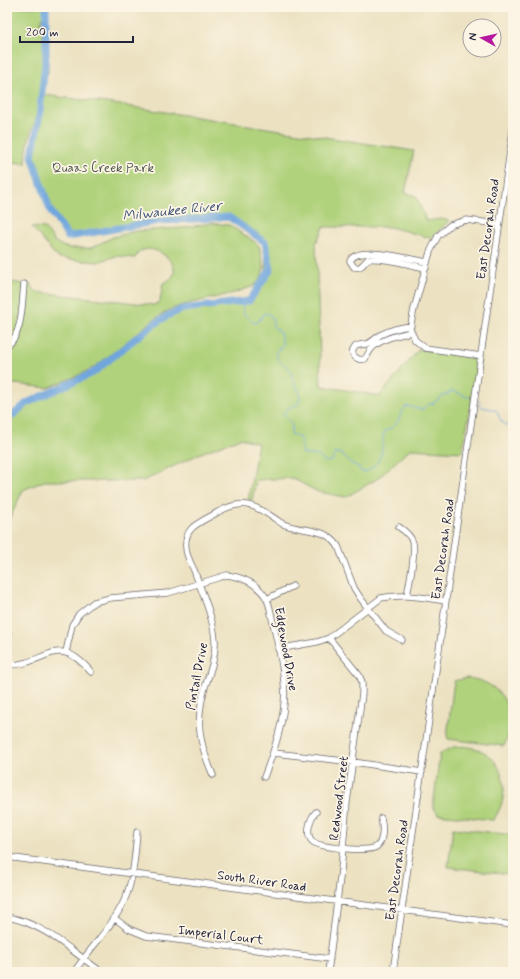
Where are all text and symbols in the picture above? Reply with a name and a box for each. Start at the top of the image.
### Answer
scale bar [20,18,133,44]
north arrow [462,18,502,58]
text: 200 m [26,25,59,41]
text: N [466,32,481,41]
park label: Quaas Creek Park [52,160,154,177]
street label: East Decorah Road [473,178,504,281]
water label: Milwaukee River [122,197,225,225]
street label: East Decorah Road [428,498,459,601]
street label: Edgewood Drive [268,606,301,693]
street label: Pintail Drive [183,641,212,712]
street label: Redwood Street [326,755,353,842]
street label: East Decorah Road [382,819,413,922]
street label: South River Road [216,867,307,896]
street label: Imperial Court [177,922,265,949]

